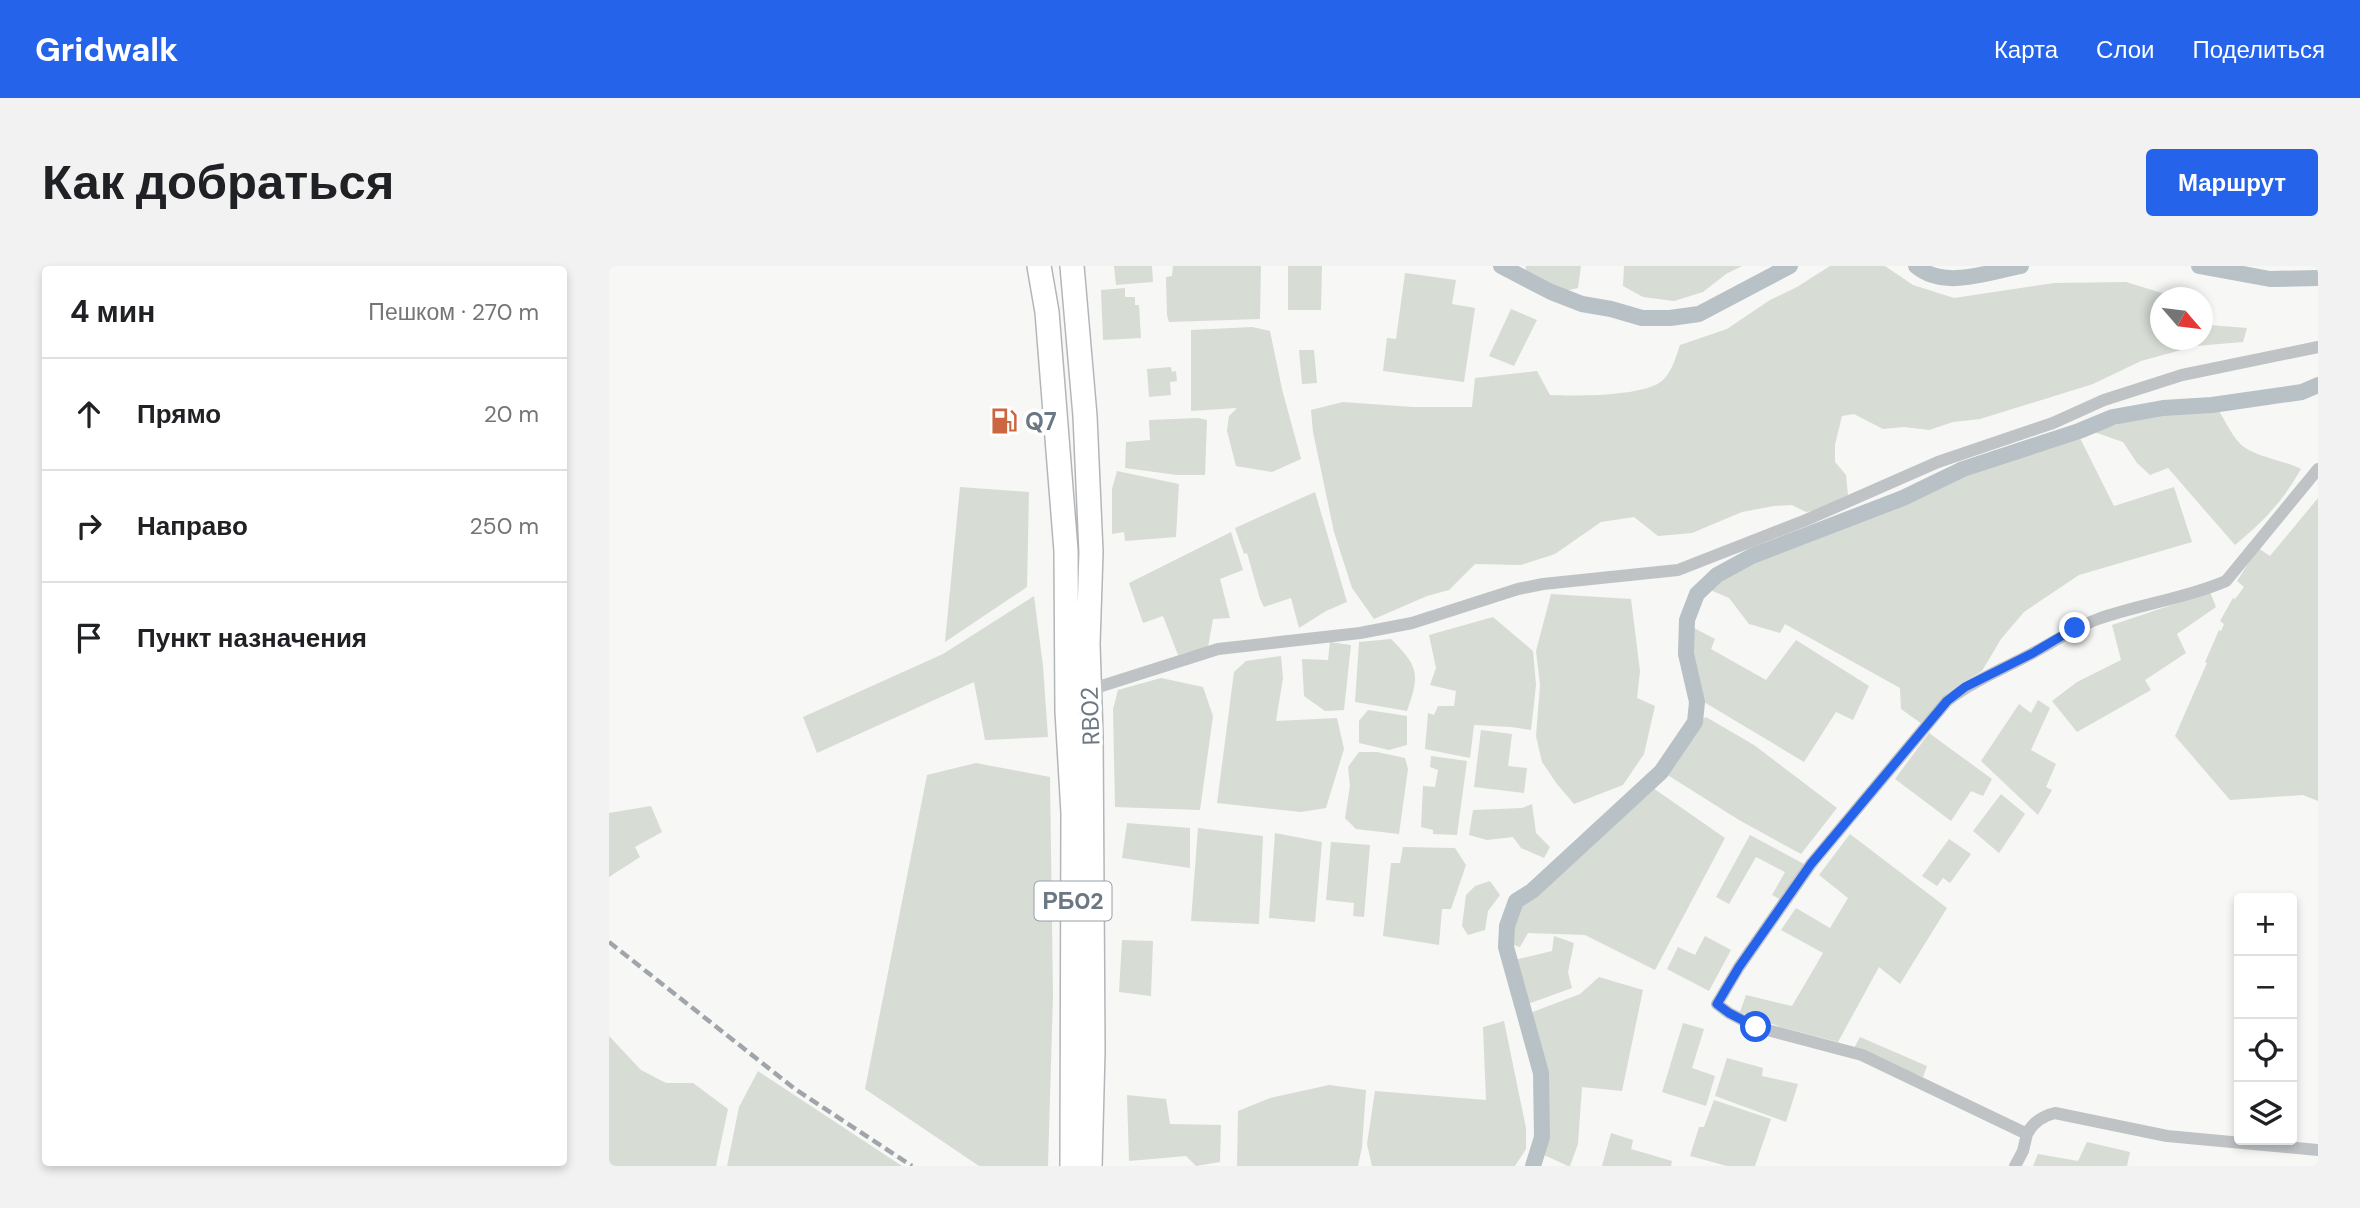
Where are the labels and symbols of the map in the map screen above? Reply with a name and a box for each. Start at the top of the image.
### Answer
north arrow [2150,287,2213,350]
fuel station icon: Q7 [989,406,1019,436]
place label: Q7 [1025,406,1057,437]
route end [2059,612,2090,643]
street label: RB02 [1073,686,1107,746]
road number: РБ02 [1035,881,1112,920]
route start [1740,1011,1771,1042]

